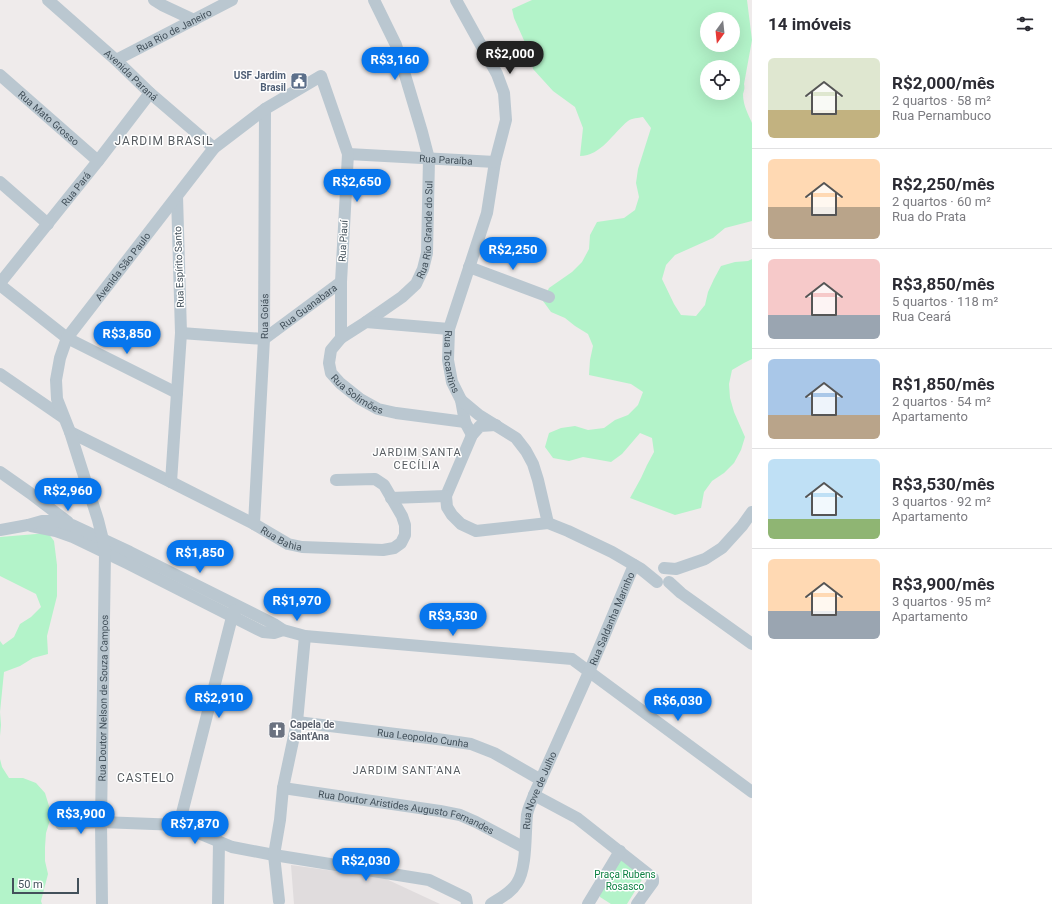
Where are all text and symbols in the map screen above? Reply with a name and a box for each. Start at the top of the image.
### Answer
street label: Rua Rio de Janeiro [134,6,213,54]
north arrow [700,12,740,52]
map controls [700,12,740,100]
icon: filters [1014,13,1036,35]
text: 14 imóveis [768,14,851,34]
pin: R$2,000 [473,41,547,75]
text: R$2,000 [486,46,534,61]
street label: Avenida Paraná [102,47,160,103]
pin: R$3,160 [358,47,432,81]
text: R$3,160 [371,52,419,67]
button: locate [700,60,740,100]
place label: USF Jardim Brasil [234,70,286,93]
public building icon: USF Jardim Brasil [289,71,309,91]
text: R$2,000/mês [892,73,995,93]
icon: home [800,74,848,122]
street label: Rua Mato Grosso [16,88,82,148]
text: 2 quartos · 58 m² [892,93,991,108]
text: Rua Pernambuco [892,108,991,123]
district label: JARDIM BRASIL [115,134,213,148]
street label: Rua Paraíba [419,152,473,166]
pin: R$2,650 [320,169,394,203]
street label: Rua Pará [59,170,93,208]
text: R$2,650 [333,174,381,189]
text: R$2,250/mês [892,174,995,194]
icon: home [800,175,848,223]
street label: Rua Rio Grande do Sul [414,181,434,280]
text: 2 quartos · 60 m² [892,194,991,209]
text: Rua do Prata [892,209,966,224]
street label: Rua Piauí [336,219,350,262]
street label: Rua Espírito Santo [172,226,186,308]
street label: Avenida São Paulo [93,230,152,302]
pin: R$2,250 [476,237,550,271]
text: R$2,250 [489,242,537,257]
text: R$3,850/mês [892,274,995,294]
icon: home [800,275,848,323]
street label: Rua Guanabara [277,282,339,331]
street label: Rua Goiás [259,294,270,339]
text: 5 quartos · 118 m² [892,294,998,309]
text: Rua Ceará [892,309,951,324]
pin: R$3,850 [90,321,164,355]
text: R$3,850 [103,326,151,341]
street label: Rua Tocantins [442,330,462,395]
street label: Rua Solimões [329,372,384,415]
text: R$1,850/mês [892,374,995,394]
icon: home [800,375,848,423]
text: 2 quartos · 54 m² [892,394,991,409]
text: Apartamento [892,409,968,424]
district label: JARDIM SANTA CECÍLIA [372,446,462,472]
text: R$3,530/mês [892,474,995,494]
icon: home [800,475,848,523]
pin: R$2,960 [31,478,105,512]
text: R$2,960 [44,483,92,498]
text: 3 quartos · 92 m² [892,494,991,509]
text: Apartamento [892,509,968,524]
street label: Rua Bahia [259,524,303,552]
pin: R$1,850 [163,540,237,574]
text: R$1,850 [176,545,224,560]
street label: Rua Saldanha Marinho [587,570,636,667]
text: R$3,900/mês [892,574,995,594]
icon: home [800,575,848,623]
pin: R$1,970 [260,588,334,622]
text: R$1,970 [273,593,321,608]
text: 3 quartos · 95 m² [892,594,991,609]
pin: R$3,530 [416,603,490,637]
text: R$3,530 [429,608,477,623]
text: Apartamento [892,609,968,624]
street label: Rua Doutor Nelson de Souza Campos [96,615,110,781]
pin: R$2,910 [182,685,256,719]
pin: R$6,030 [641,688,715,722]
text: R$2,910 [195,690,243,705]
text: R$6,030 [654,693,702,708]
place label: Capela de Sant'Ana [290,719,335,742]
church icon: Capela de Sant'Ana [267,720,287,740]
street label: Rua Leopoldo Cunha [377,726,470,749]
street label: Rua Nove de Julho [521,749,558,830]
district label: JARDIM SANT'ANA [353,764,461,777]
district label: CASTELO [117,771,175,785]
street label: Rua Doutor Aristides Augusto Fernandes [318,788,496,836]
pin: R$3,900 [44,801,118,835]
text: R$3,900 [57,806,105,821]
pin: R$7,870 [158,811,232,845]
text: R$7,870 [171,816,219,831]
pin: R$2,030 [329,848,403,882]
text: R$2,030 [342,853,390,868]
park label: Praça Rubens Rosasco [594,869,656,892]
scale bar [12,876,79,895]
text: 50 m [18,878,43,891]

